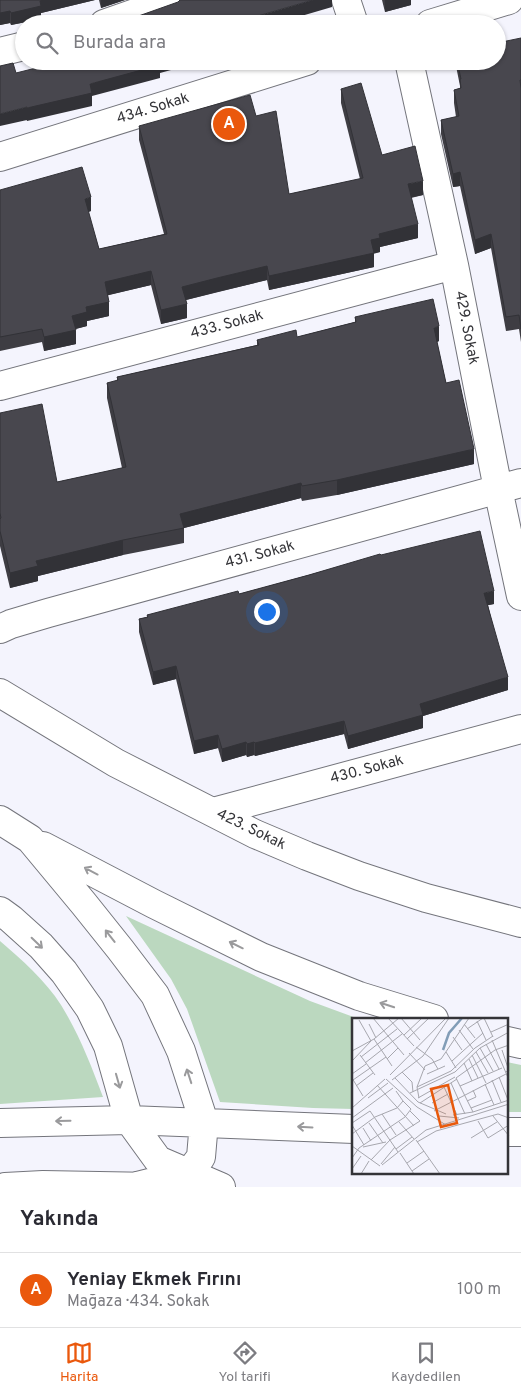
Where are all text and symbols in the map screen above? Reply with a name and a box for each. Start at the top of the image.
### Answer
search box [15,15,506,70]
icon: search [33,29,61,57]
text: Burada ara [73,31,166,55]
street label: 434. Sokak [114,89,192,129]
pin: A [213,105,245,143]
street label: 429. Sokak [450,289,482,367]
street label: 433. Sokak [188,306,266,344]
street label: 431. Sokak [223,537,297,573]
your location [254,599,280,625]
street label: 430. Sokak [328,751,406,789]
street label: 423. Sokak [213,805,289,855]
one-way arrow [84,866,99,876]
one-way arrow [104,930,115,943]
one-way arrow [31,937,43,949]
one-way arrow [229,939,244,949]
one-way arrow [379,999,395,1009]
inset map [352,1018,508,1174]
one-way arrow [184,1069,193,1084]
one-way arrow [114,1072,123,1088]
one-way arrow [55,1116,71,1126]
one-way arrow [297,1122,314,1132]
text: Yakında [20,1206,99,1233]
text: Yeniay Ekmek Fırını [67,1268,241,1292]
text: A [30,1280,42,1300]
text: 100 m [457,1280,501,1300]
text: Mağaza · 434. Sokak [67,1292,210,1312]
tab: Harita [60,1339,98,1386]
tab: Yol tarifi [219,1339,271,1386]
tab: Kaydedilen [391,1339,461,1386]

